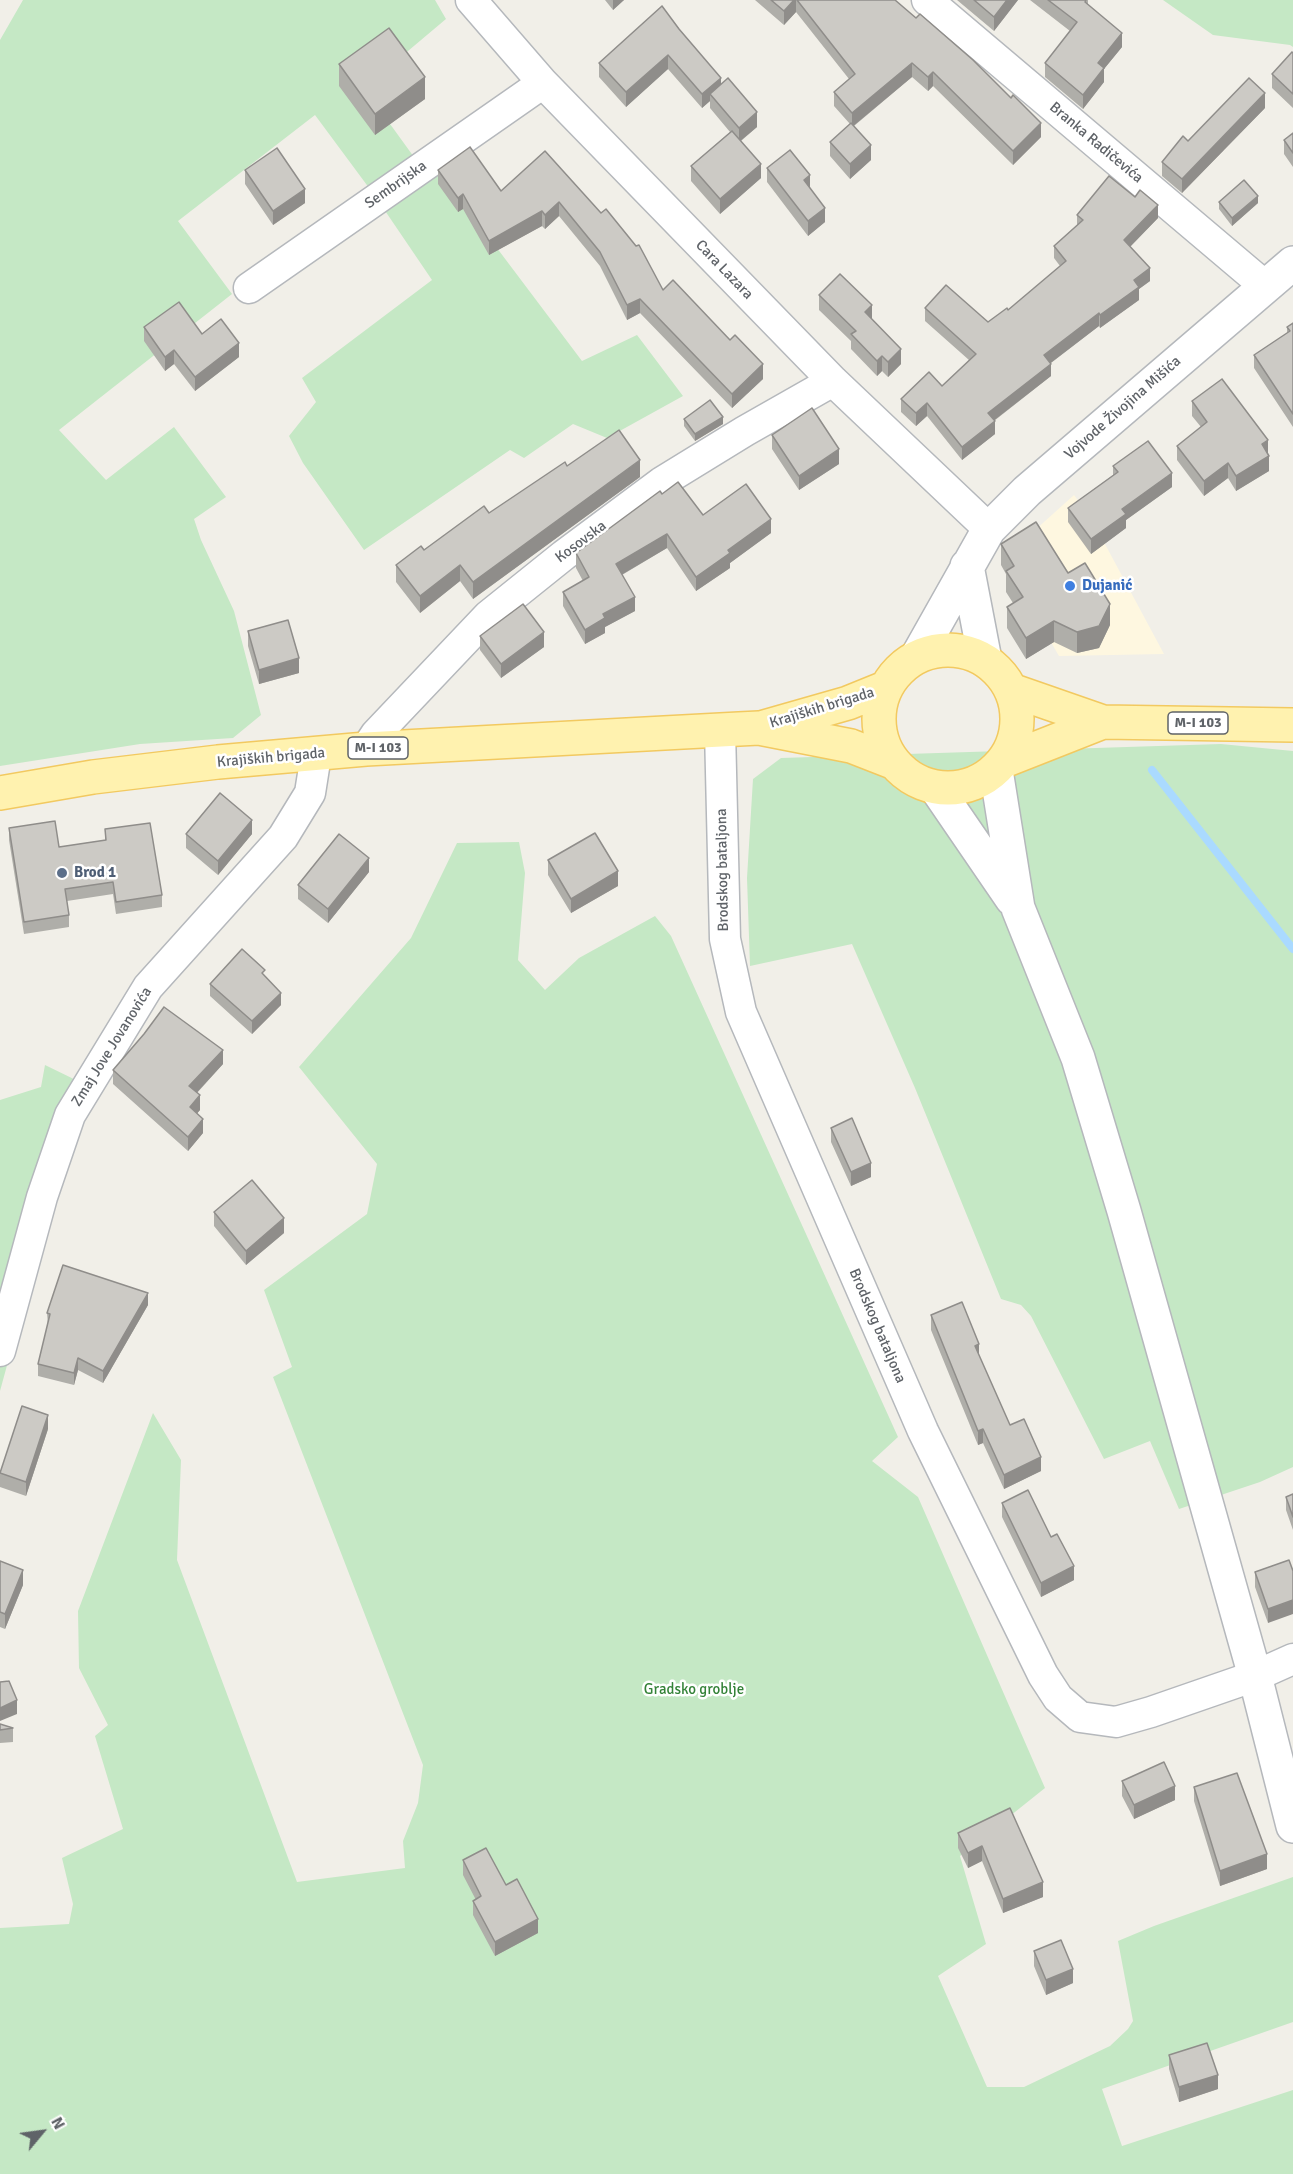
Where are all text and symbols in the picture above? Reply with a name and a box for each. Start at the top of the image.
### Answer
street label: Branka Radičevića [1046,99,1146,187]
street label: Sembrijska [362,157,430,213]
street label: Cara Lazara [691,237,757,303]
street label: Vojvode Živojina Mišića [1061,353,1185,463]
street label: Kosovska [552,517,610,567]
place label: Dujanić [1082,577,1132,595]
marker: Dujanić [1063,579,1077,593]
street label: Krajiških brigada [767,684,877,732]
road number: M-I 103 [1168,712,1228,734]
road number: M-I 103 [348,737,408,759]
street label: Krajiških brigada [216,744,326,772]
street label: Brodskog bataljona [713,808,733,932]
place label: Brod 1 [74,864,116,882]
marker: Brod 1 [55,866,69,880]
street label: Zmaj Jove Jovanovića [68,984,156,1110]
street label: Brodskog bataljona [845,1266,909,1386]
park label: Gradsko groblje [644,1681,744,1699]
north arrow [12,2102,72,2162]
text: N [46,2114,69,2133]

